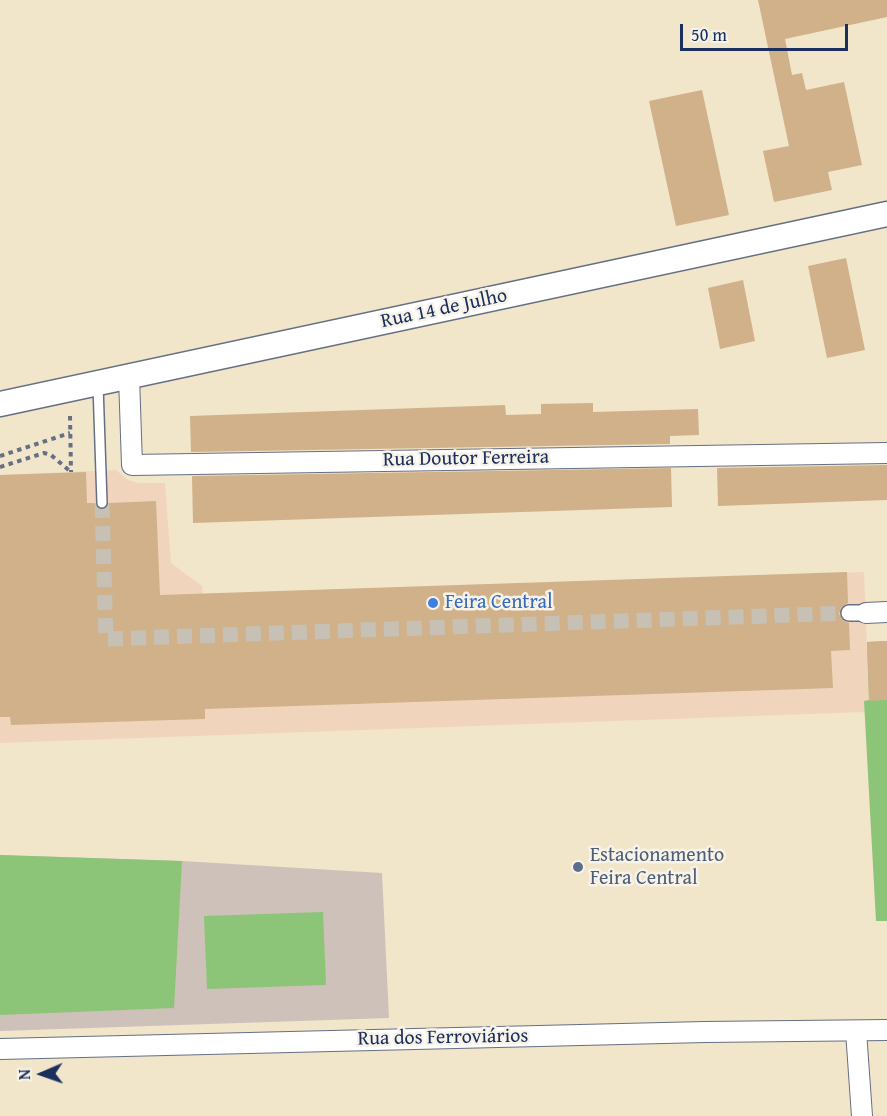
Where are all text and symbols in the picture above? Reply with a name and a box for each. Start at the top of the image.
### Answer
scale bar [683,12,851,50]
text: 50 m [691,21,727,48]
street label: Rua 14 de Julho [379,284,509,334]
street label: Rua Doutor Ferreira [383,446,549,472]
place label: Feira Central [445,591,553,615]
marker: Feira Central [426,596,440,610]
place label: Estacionamento Feira Central [590,844,724,891]
marker: Estacionamento Feira Central [571,860,585,874]
street label: Rua dos Ferroviários [357,1025,529,1051]
north arrow [12,1044,72,1104]
text: N [12,1069,36,1080]

